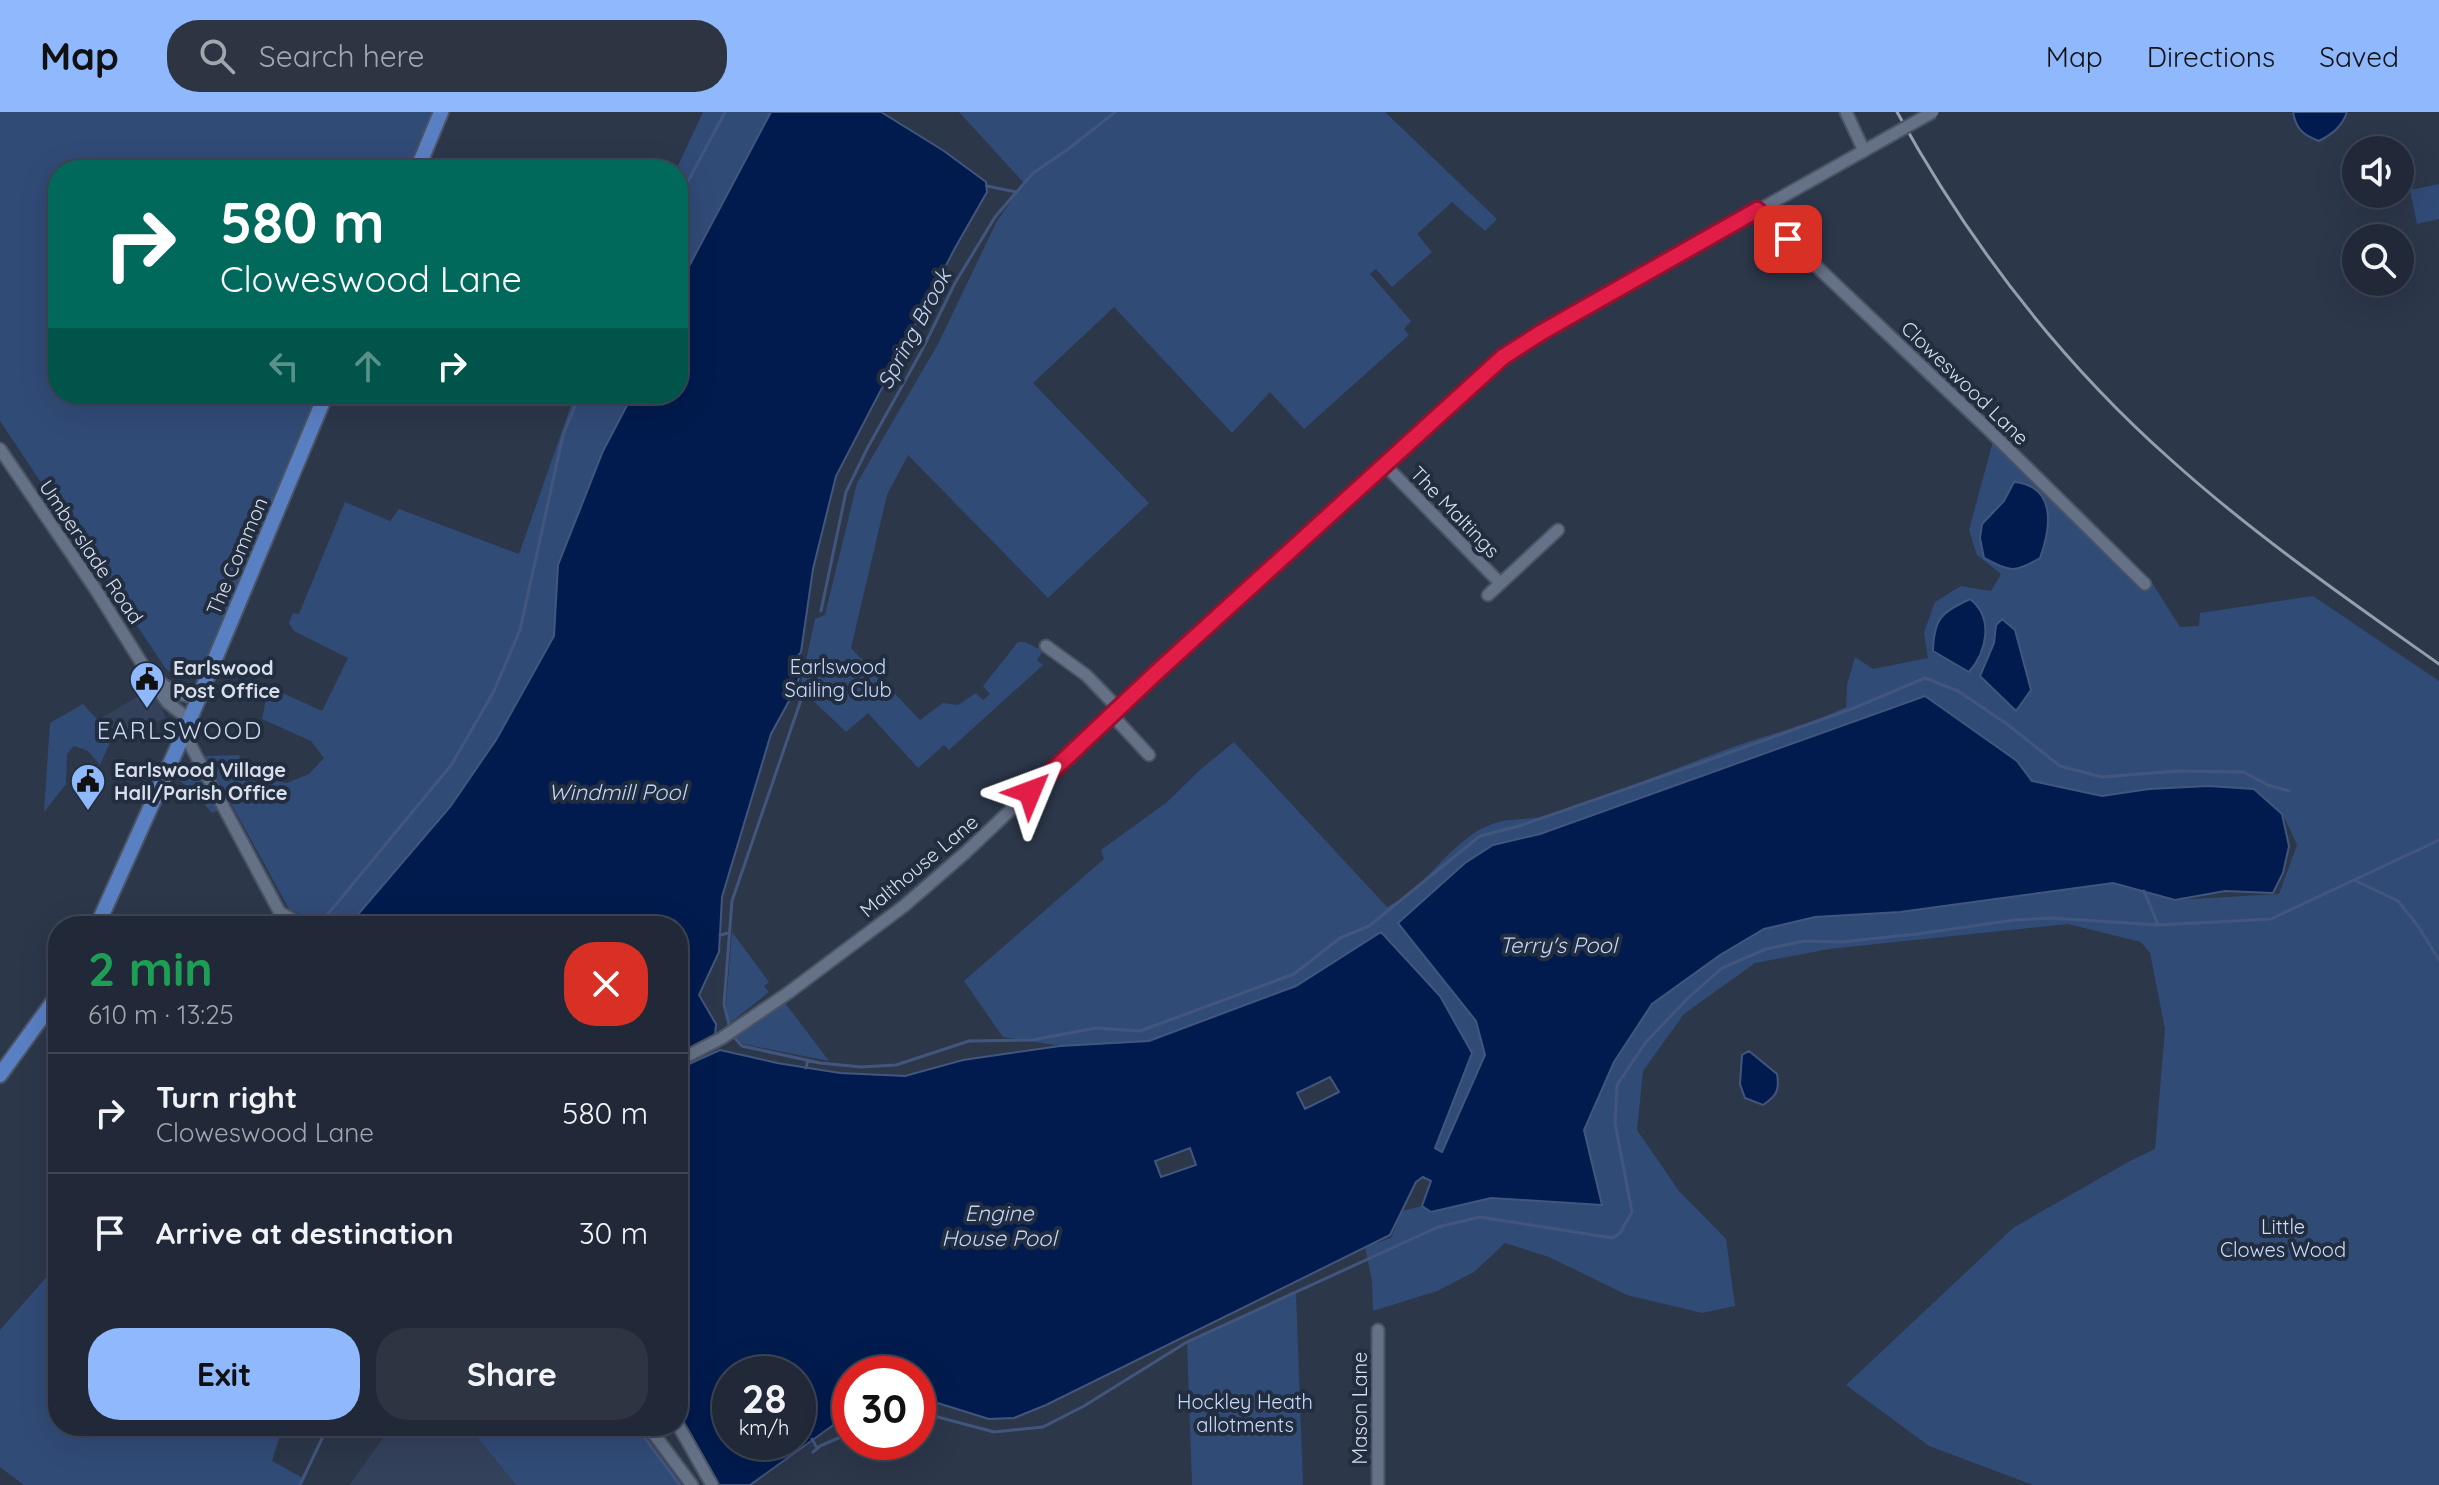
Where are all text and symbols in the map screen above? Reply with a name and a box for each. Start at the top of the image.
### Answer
search box [167,20,727,92]
text: Map [40,32,119,80]
icon: search [195,34,239,78]
text: Search here [259,37,424,75]
text: Map [2046,39,2103,74]
text: Directions [2147,39,2275,74]
text: Saved [2319,39,2399,74]
map controls [2342,136,2414,296]
button: sound [2342,136,2414,208]
text: 580 m [220,187,385,257]
icon: right [88,192,192,296]
pin [1754,205,1822,273]
icon: arrive [1766,217,1810,261]
button: search [2342,224,2414,296]
text: Cloweswood Lane [220,256,522,301]
water label: Spring Brook [871,262,958,394]
street label: Cloweswood Lane [1896,315,2034,450]
icon: left [262,344,306,388]
icon: ahead [346,344,390,388]
icon: right [430,344,474,388]
street label: The Maltings [1405,461,1505,563]
street label: Umberslade Road [34,475,149,628]
street label: The Common [201,493,273,618]
park label: Earlswood Sailing Club [784,654,892,702]
place label: Earlswood Post Office [173,655,280,703]
public building icon: Earlswood Post Office [128,660,166,710]
district label: EARLSWOOD [97,715,263,745]
position arrow [988,750,1072,834]
place label: Earlswood Village Hall/Parish Office [114,757,288,805]
public building icon: Earlswood Village Hall/Parish Office [69,762,107,812]
water label: Windmill Pool [548,778,689,806]
street label: Malthouse Lane [855,809,983,922]
water label: Terry's Pool [1499,931,1620,959]
text: 2 min [88,938,213,998]
button: close [564,942,648,1026]
text: 610 m · 13:25 [88,998,234,1031]
text: Turn right [156,1078,297,1116]
icon: right [88,1091,132,1135]
text: 580 m [562,1094,648,1132]
text: Cloweswood Lane [156,1116,374,1149]
water label: Engine House Pool [942,1199,1059,1252]
icon: arrive [88,1211,132,1255]
text: Arrive at destination [156,1214,454,1252]
text: 30 m [579,1214,648,1252]
park label: Little Clowes Wood [2220,1214,2346,1262]
button: Exit [88,1328,360,1420]
button: Share [376,1328,648,1420]
street label: Mason Lane [1347,1352,1372,1464]
speed limit sign: 30 [832,1356,936,1460]
text: 28 [742,1373,786,1423]
park label: Hockley Heath allotments [1177,1389,1313,1437]
text: km/h [739,1415,789,1440]

